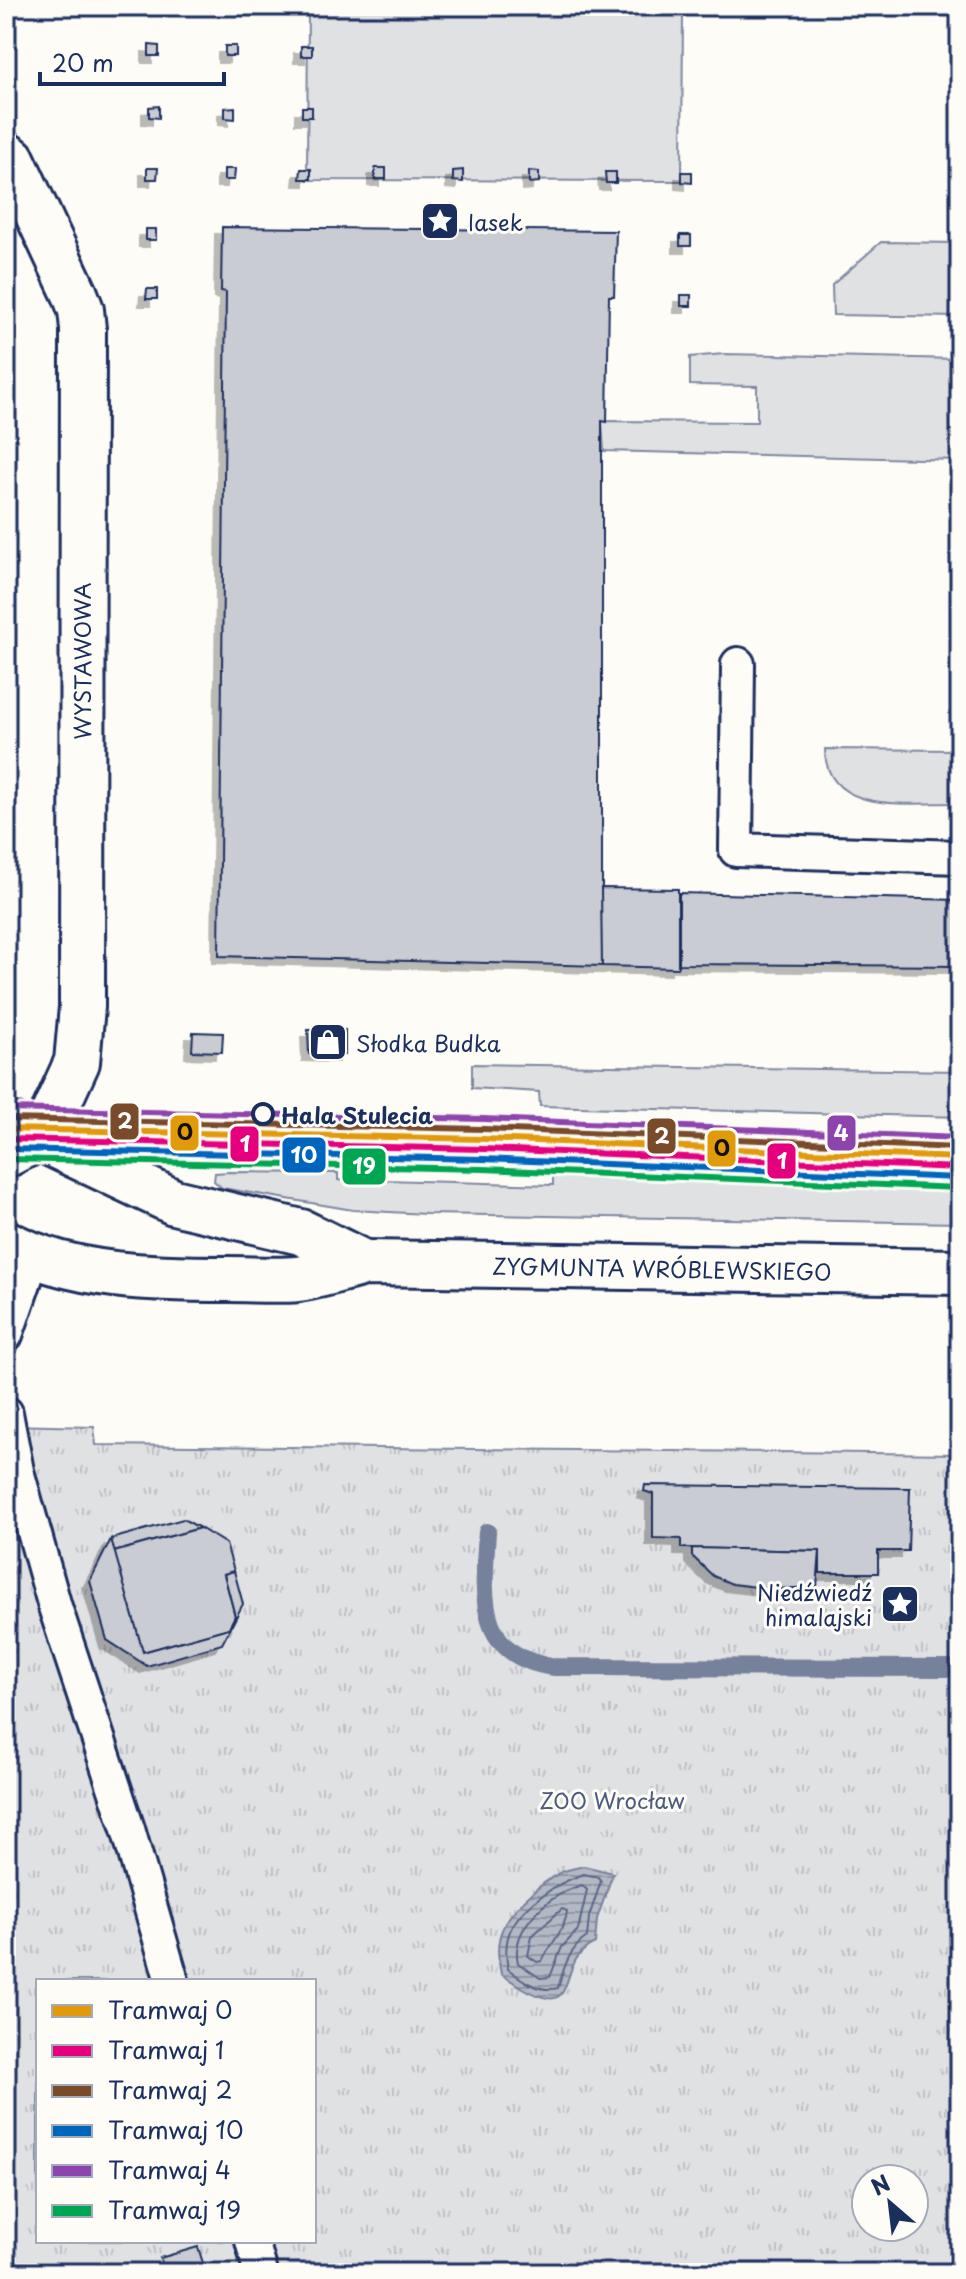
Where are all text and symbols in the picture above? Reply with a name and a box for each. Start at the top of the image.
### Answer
scale bar [40,36,224,86]
text: 20 m [52,44,114,80]
place icon: Iasek [419,200,461,242]
place label: Iasek [468,205,523,238]
street label: WYSTAWOWA [65,582,98,740]
shop icon: Słodka Budka [307,1021,349,1063]
place label: Słodka Budka [356,1026,501,1059]
place label: Hala Stulecia [281,1098,433,1131]
line badge: 2 [109,1102,140,1141]
text: 2 [117,1103,133,1136]
marker: Hala Stulecia [252,1103,274,1125]
line badge: 0 [169,1114,200,1152]
text: 0 [177,1114,193,1147]
line badge: 4 [826,1114,857,1152]
text: 4 [834,1115,849,1148]
line badge: 2 [646,1117,677,1155]
text: 2 [654,1118,670,1151]
line badge: 1 [229,1125,260,1163]
text: 1 [240,1126,250,1159]
line badge: 0 [706,1129,737,1168]
text: 0 [714,1130,730,1163]
line badge: 10 [281,1136,327,1174]
text: 10 [291,1137,317,1170]
line badge: 1 [766,1142,797,1180]
text: 1 [777,1143,787,1176]
line badge: 19 [341,1147,387,1186]
text: 19 [352,1148,376,1181]
street label: ZYGMUNTA WRÓBLEWSKIEGO [492,1249,832,1287]
place label: Niedźwiedź himalajski [757,1575,872,1633]
place icon: Niedźwiedź himalajski [879,1583,921,1625]
park label: ZOO Wrocław [539,1783,685,1816]
legend [36,1979,316,2243]
text: Tramwaj 0 [108,1991,233,2027]
text: Tramwaj 1 [108,2031,224,2067]
text: Tramwaj 2 [108,2071,232,2107]
text: Tramwaj 10 [108,2111,243,2147]
text: Tramwaj 4 [108,2151,231,2187]
north arrow [850,2163,930,2243]
text: N [864,2165,895,2203]
text: Tramwaj 19 [108,2191,241,2227]

